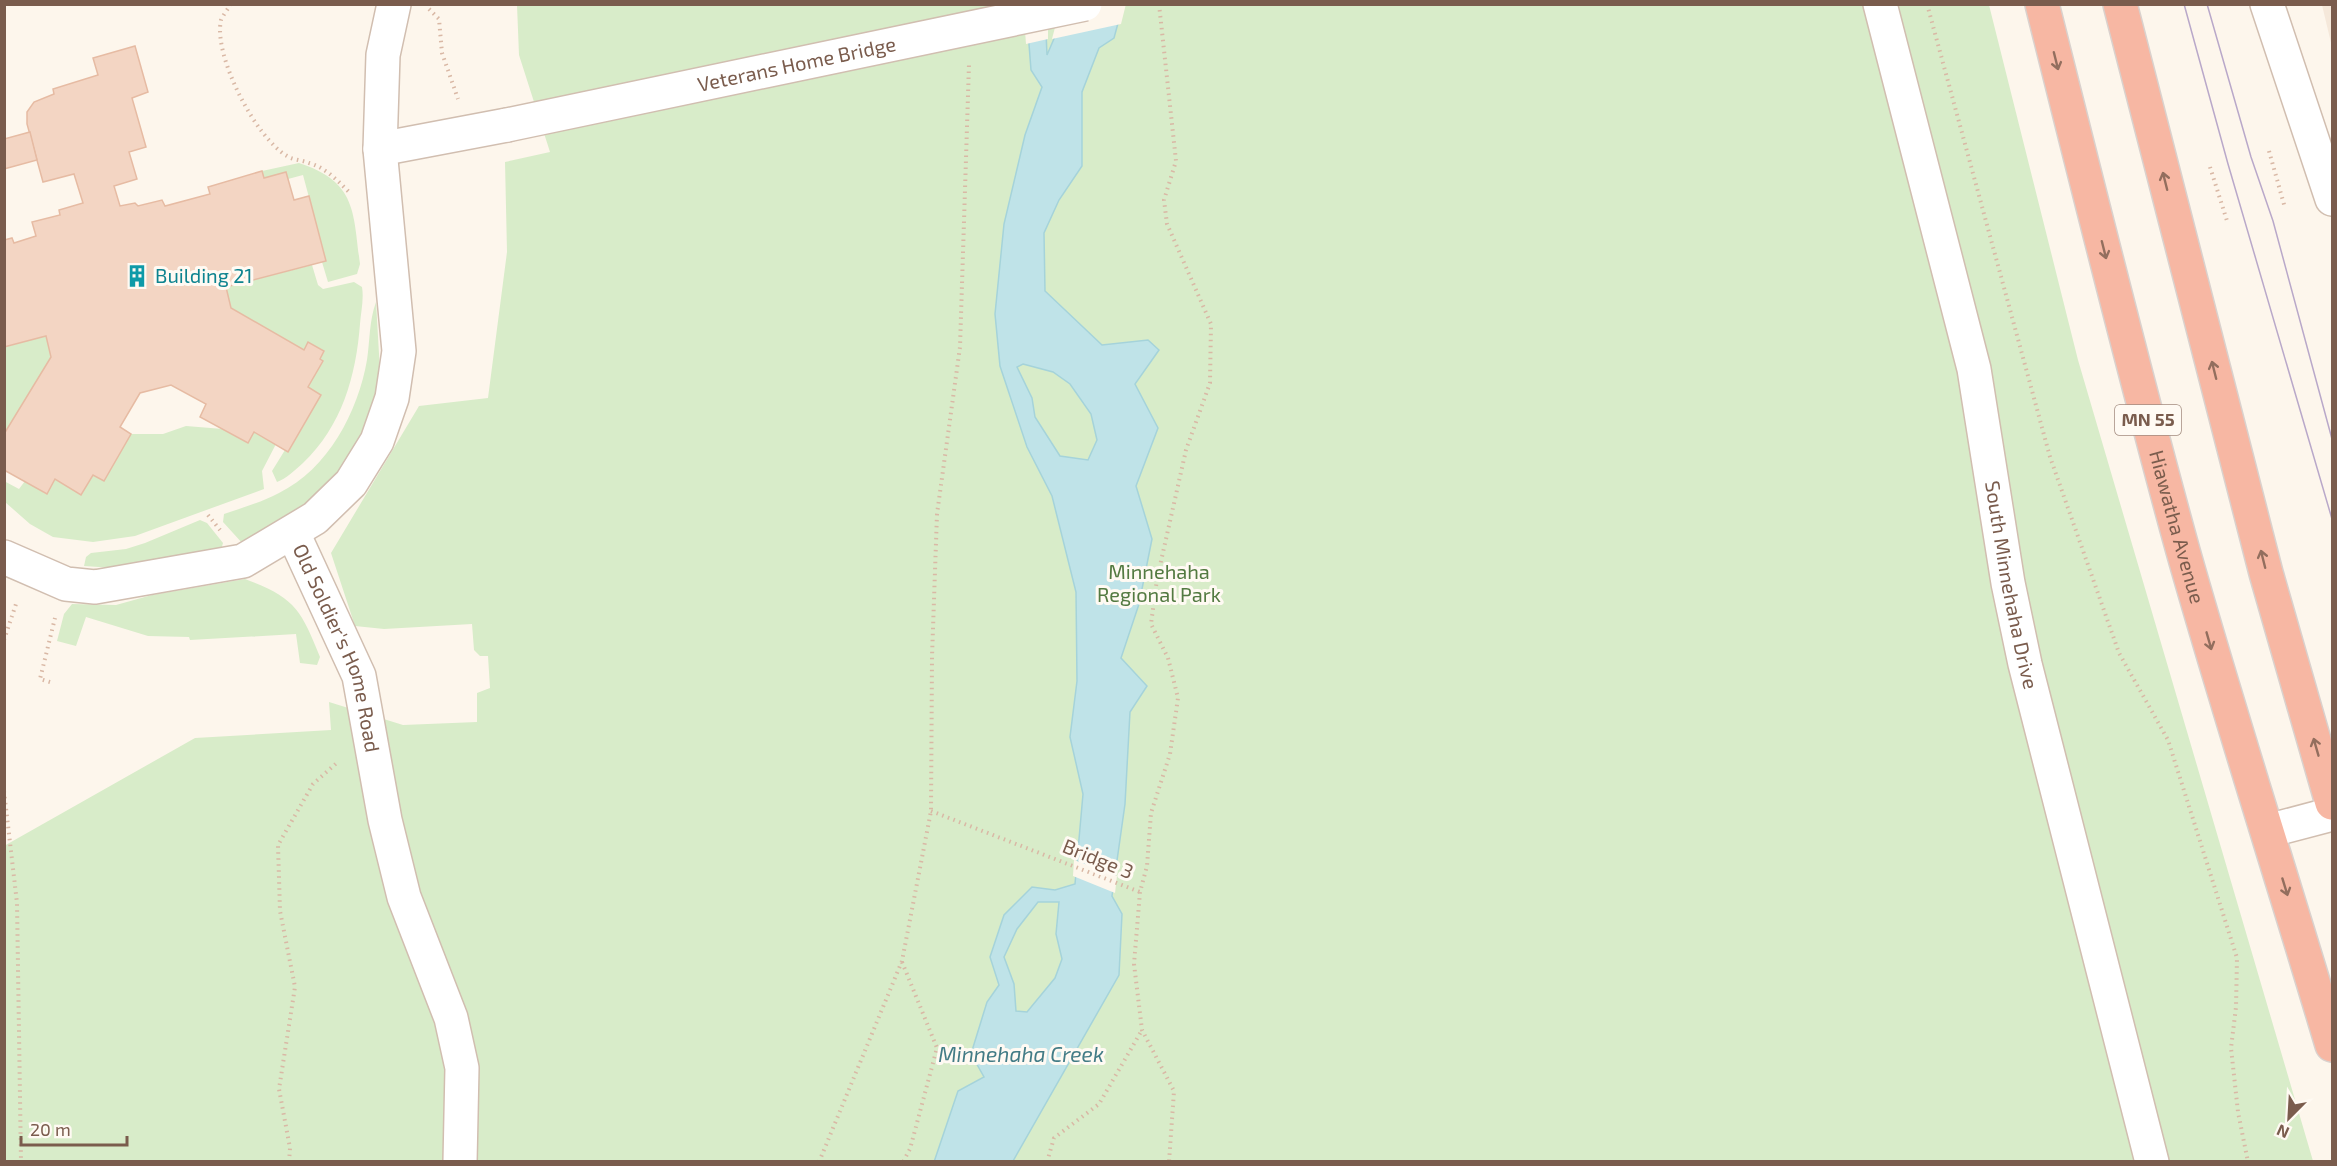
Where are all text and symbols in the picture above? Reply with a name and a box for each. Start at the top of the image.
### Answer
street label: Veterans Home Bridge [695,31,898,96]
one-way arrow [2051,51,2063,70]
one-way arrow [2159,172,2171,191]
one-way arrow [2098,241,2110,260]
building icon: Building 21 [124,263,150,289]
place label: Building 21 [155,263,253,287]
one-way arrow [2208,361,2219,380]
road number: MN 55 [2115,405,2181,435]
street label: Hiawatha Avenue [2145,447,2210,606]
street label: South Minnehaha Drive [1981,479,2044,691]
street label: Old Soldier's Home Road [289,540,386,754]
one-way arrow [2256,550,2268,569]
park label: Minnehaha Regional Park [1097,559,1221,606]
one-way arrow [2204,631,2215,650]
one-way arrow [2310,737,2321,756]
street label: Bridge 3 [1059,833,1137,883]
one-way arrow [2280,877,2291,896]
water label: Minnehaha Creek [938,1041,1104,1066]
north arrow [2259,1088,2319,1148]
scale bar [21,1109,128,1147]
text: 20 m [30,1118,71,1140]
text: N [2274,1121,2292,1143]

